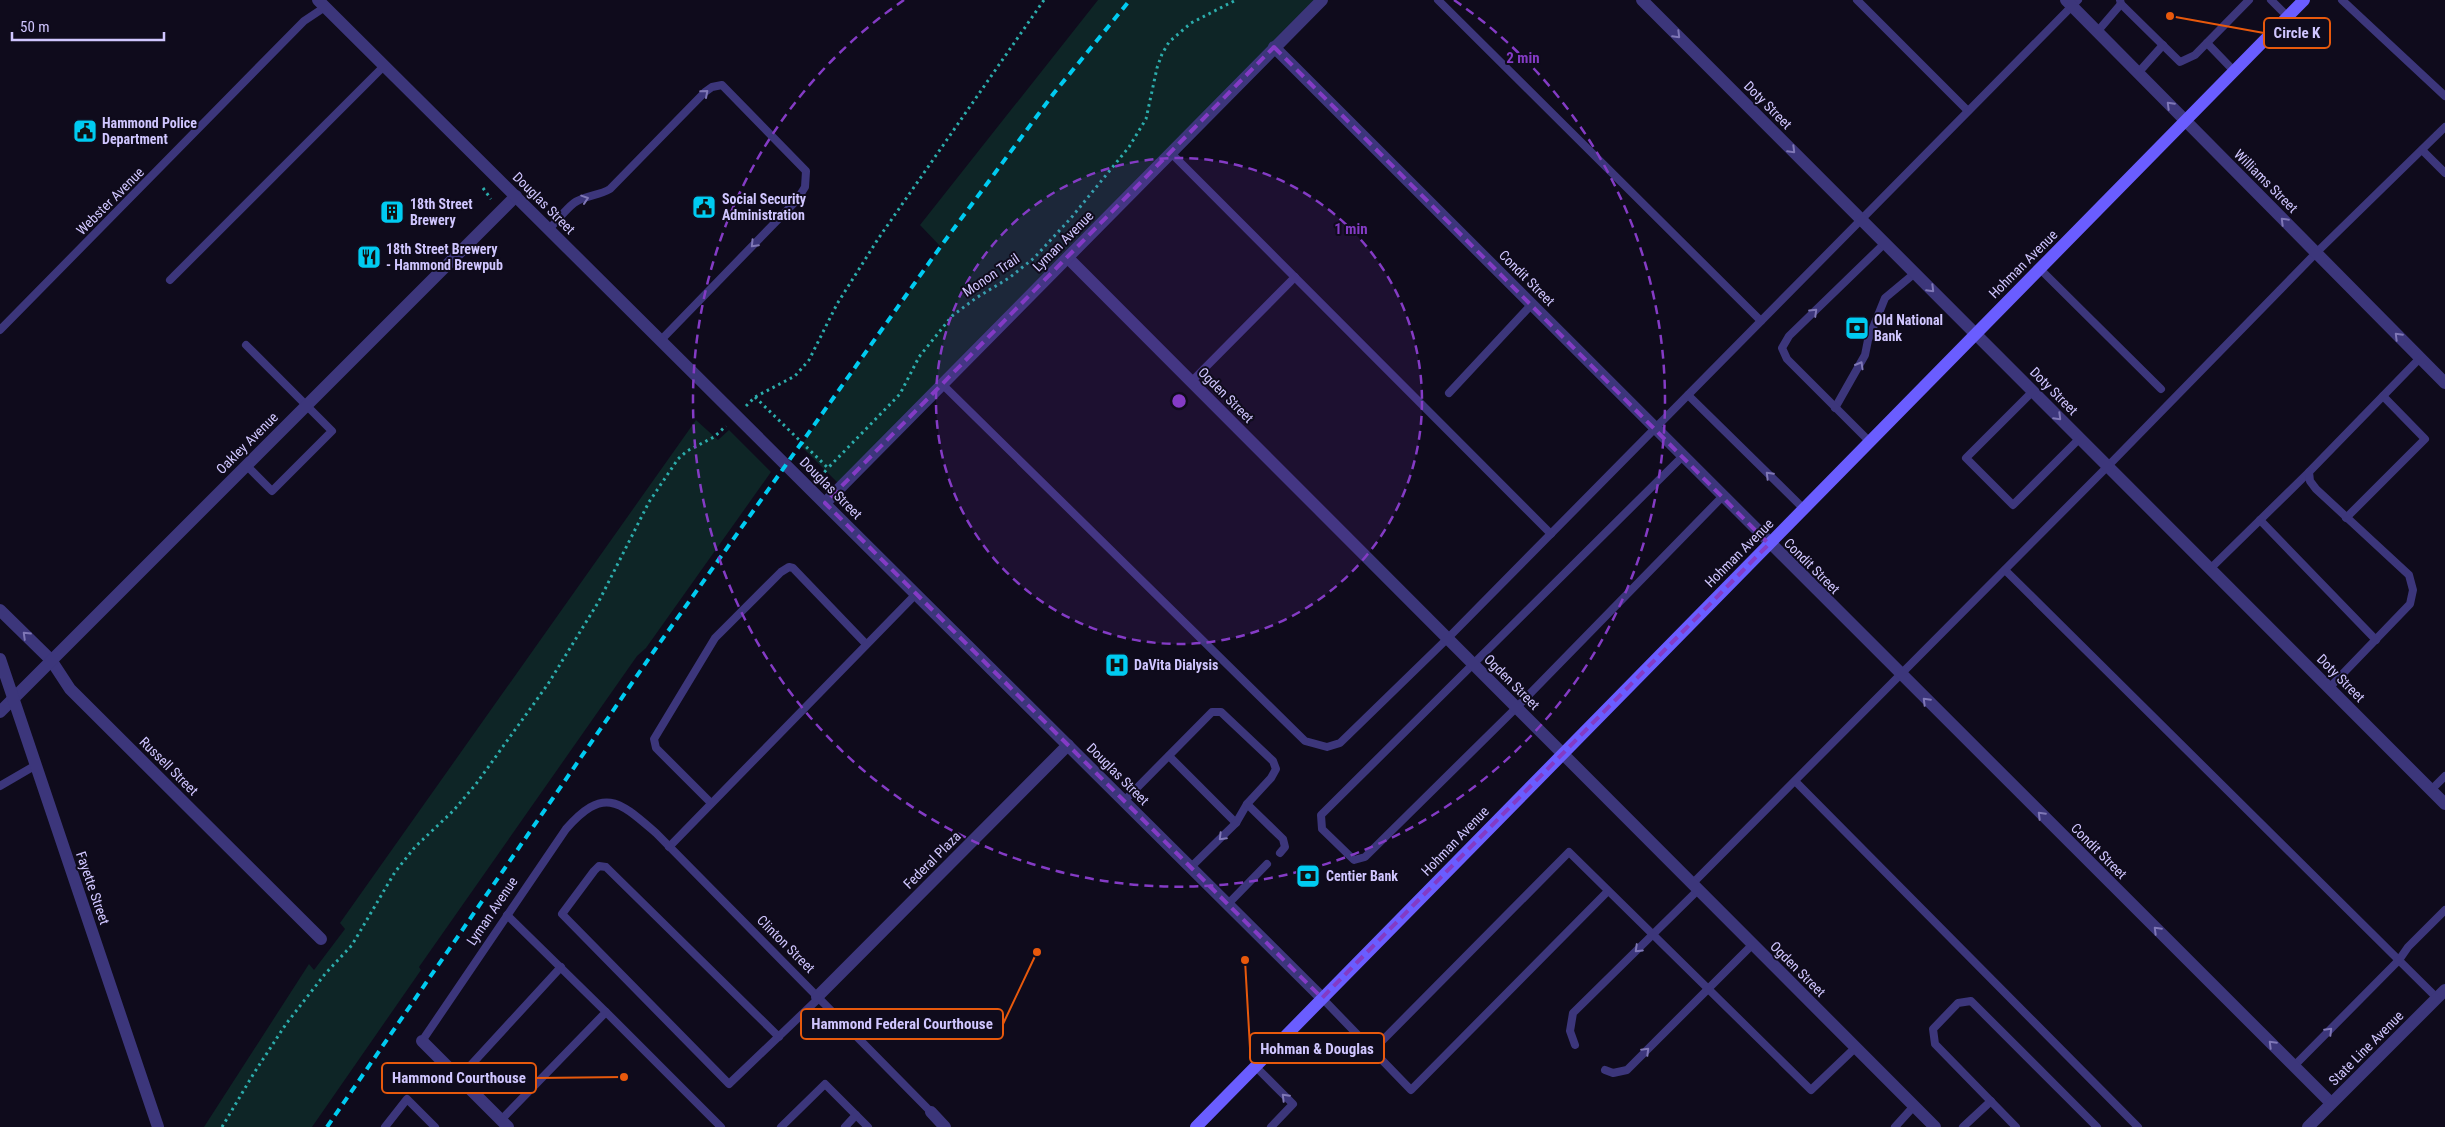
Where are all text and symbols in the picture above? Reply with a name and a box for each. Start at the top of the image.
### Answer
scale bar [12,10,165,42]
text: 50 m [20,18,50,36]
callout: Circle K [2264,18,2330,48]
text: Circle K [2274,24,2321,42]
one-way arrow [1671,29,1680,38]
text: 2 min [1506,49,1540,67]
street label: Doty Street [1741,78,1795,132]
one-way arrow [700,89,709,98]
one-way arrow [2166,102,2175,111]
place label: Hammond Police Department [102,115,197,147]
public building icon: Hammond Police Department [72,118,98,144]
one-way arrow [1786,144,1795,153]
street label: Williams Street [2231,146,2301,216]
street label: Webster Avenue [73,164,147,238]
street label: Douglas Street [510,169,578,237]
place label: Social Security Administration [722,191,807,223]
one-way arrow [581,194,589,204]
public building icon: Social Security Administration [691,194,717,220]
place label: 18th Street Brewery [410,196,473,228]
building icon: 18th Street Brewery [379,199,405,225]
street label: Lyman Avenue [1029,207,1097,275]
one-way arrow [2281,217,2290,226]
text: 1 min [1334,220,1368,238]
street label: Hohman Avenue [1986,226,2061,301]
one-way arrow [751,238,760,247]
place label: 18th Street Brewery - Hammond Brewpub [386,241,503,273]
restaurant icon: 18th Street Brewery - Hammond Brewpub [356,244,382,270]
street label: Condit Street [1496,247,1558,309]
street label: Monon Trail [960,250,1022,300]
one-way arrow [1925,283,1934,292]
one-way arrow [1808,309,1817,318]
place label: Old National Bank [1874,312,1943,344]
bank icon: Old National Bank [1844,315,1870,341]
one-way arrow [2395,333,2404,342]
one-way arrow [1853,362,1863,371]
street label: Ogden Street [1195,364,1257,426]
street label: Doty Street [2027,364,2081,418]
centre of rings [1170,392,1188,410]
street label: Oakley Avenue [213,409,281,477]
one-way arrow [2053,411,2062,420]
street label: Douglas Street [797,454,865,522]
one-way arrow [1766,472,1775,481]
street label: Hohman Avenue [1702,515,1777,590]
street label: Condit Street [1781,535,1843,597]
one-way arrow [22,632,31,641]
street label: Ogden Street [1481,651,1543,713]
street label: Doty Street [2314,651,2368,705]
hospital icon: DaVita Dialysis [1104,652,1130,678]
place label: DaVita Dialysis [1134,657,1218,673]
one-way arrow [1923,697,1932,706]
street label: Russell Street [136,733,202,799]
street label: Douglas Street [1084,740,1152,808]
street label: Hohman Avenue [1418,803,1492,879]
one-way arrow [2038,812,2047,821]
street label: Condit Street [2068,820,2130,882]
street label: Federal Plaza [900,828,964,892]
one-way arrow [1219,832,1228,841]
street label: Fayette Street [73,849,113,927]
bank icon: Centier Bank [1295,863,1321,889]
place label: Centier Bank [1326,868,1398,884]
street label: Lyman Avenue [463,873,521,948]
street label: Clinton Street [754,912,818,976]
one-way arrow [2154,926,2163,935]
street label: Ogden Street [1767,938,1829,1000]
one-way arrow [1635,943,1644,952]
street label: State Line Avenue [2325,1007,2407,1089]
callout: Hammond Federal Courthouse [801,1009,1003,1039]
text: Hammond Federal Courthouse [811,1015,993,1033]
one-way arrow [2323,1028,2332,1037]
callout: Hohman & Douglas [1250,1033,1384,1063]
text: Hohman & Douglas [1260,1040,1374,1058]
one-way arrow [2269,1041,2278,1050]
one-way arrow [1640,1048,1649,1057]
callout: Hammond Courthouse [382,1063,536,1093]
text: Hammond Courthouse [392,1069,526,1087]
one-way arrow [1282,1093,1291,1102]

